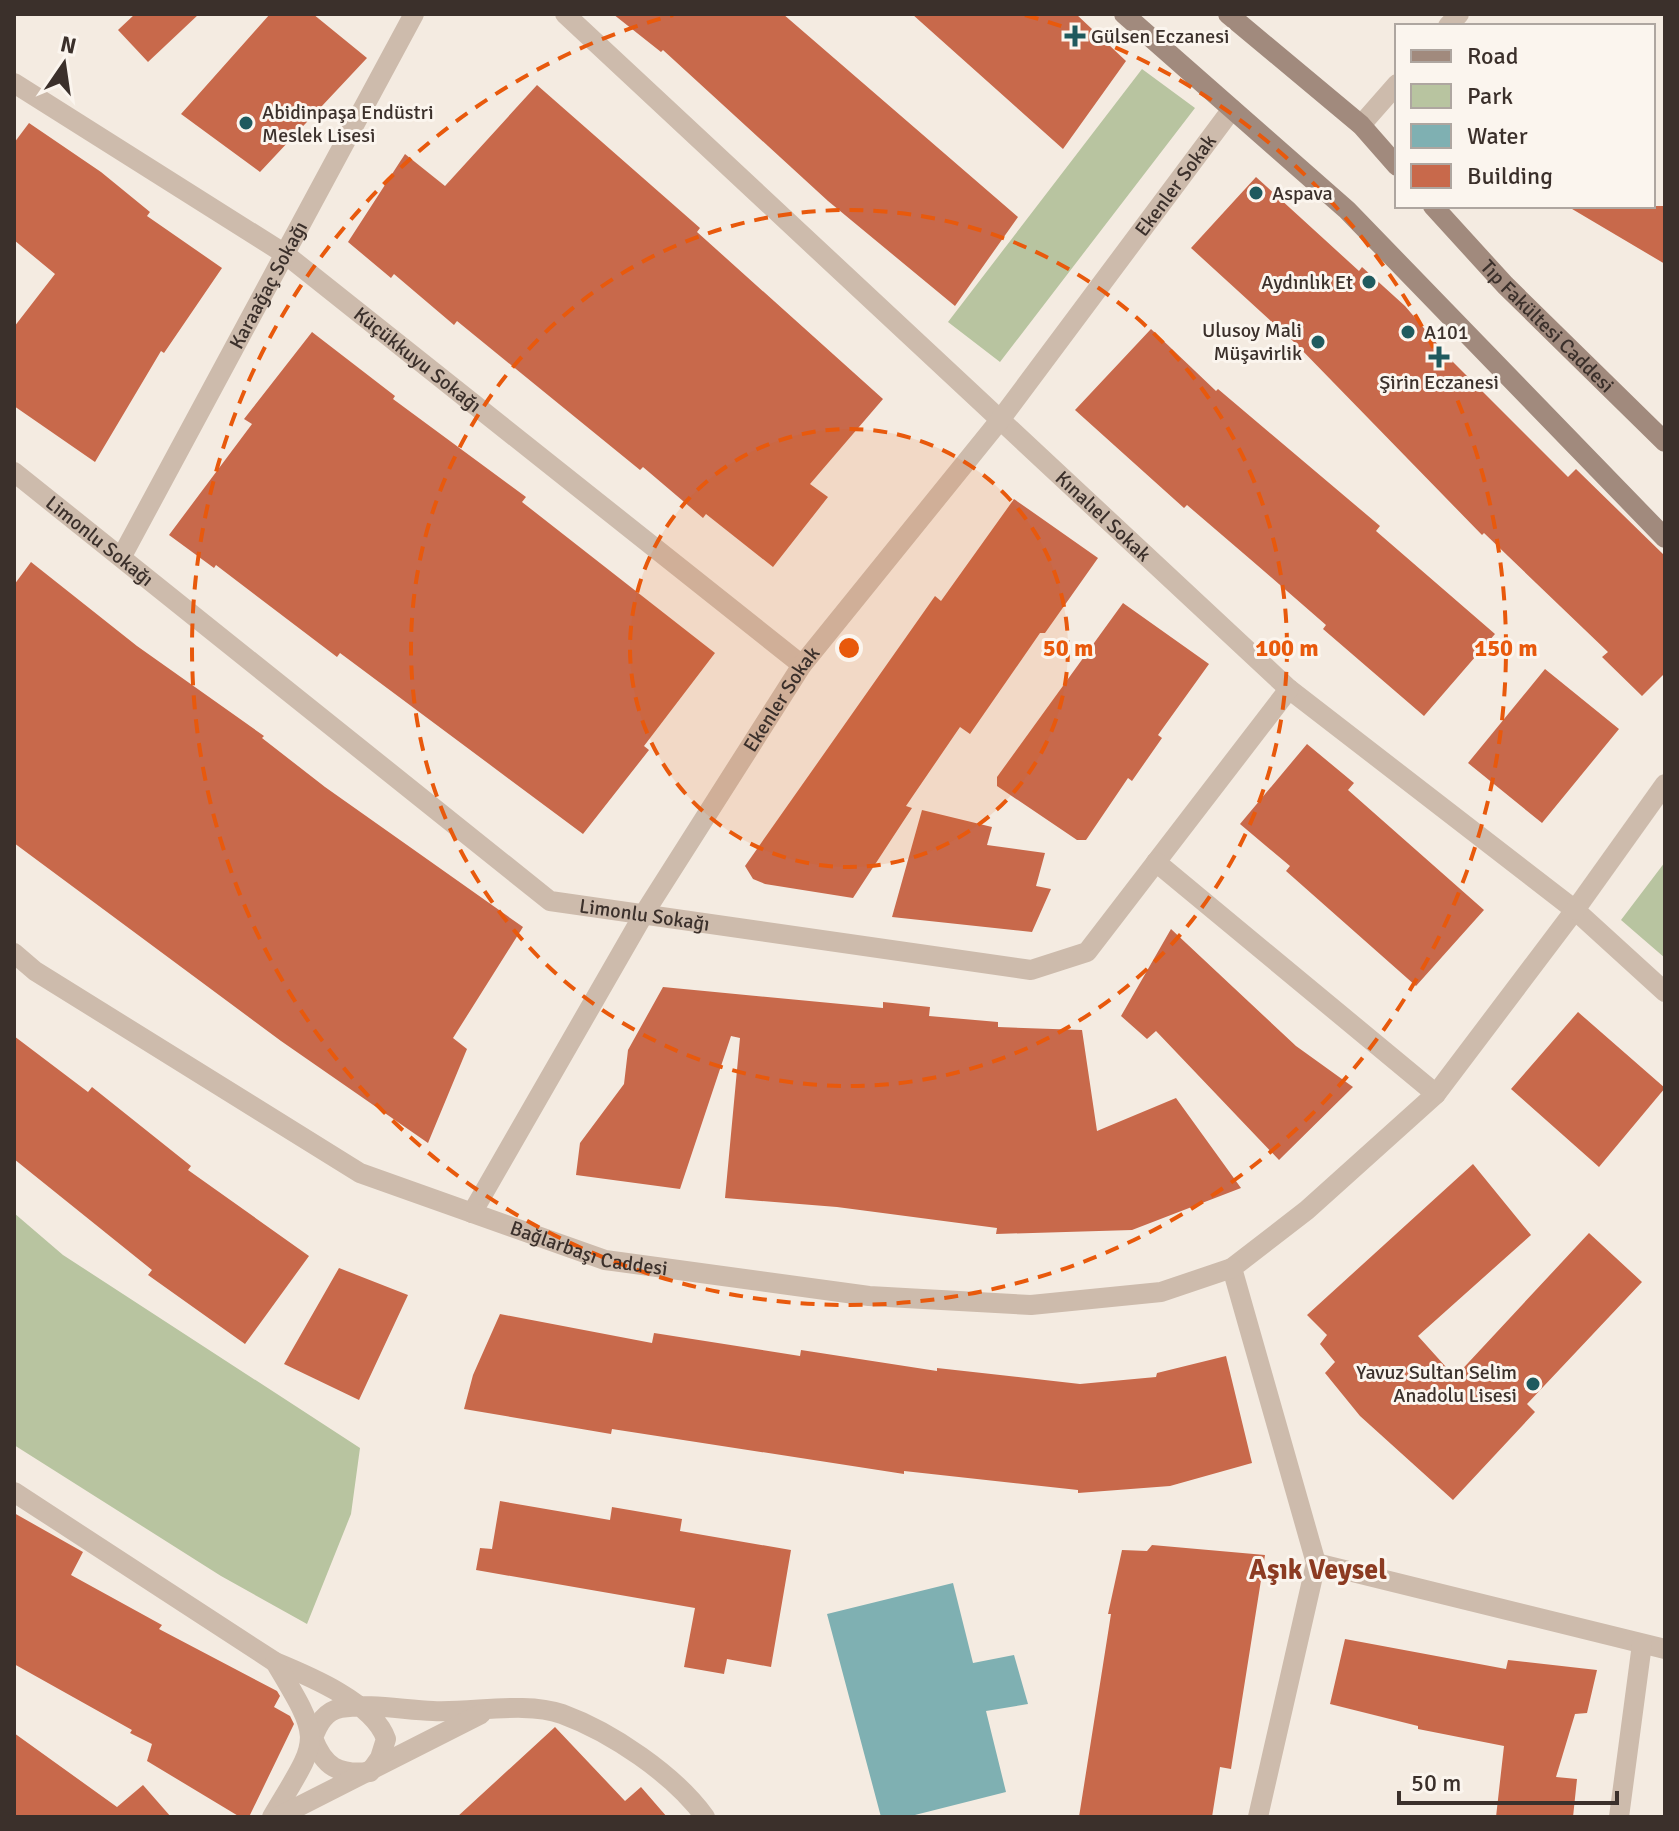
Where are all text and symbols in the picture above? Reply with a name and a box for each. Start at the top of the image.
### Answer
north arrow [24,24,104,104]
place label: Gülsen Eczanesi [1091,24,1229,49]
legend [1395,24,1655,208]
marker: Gülsen Eczanesi [1066,27,1084,45]
text: N [58,30,79,60]
text: Road [1467,41,1518,71]
text: Park [1467,81,1513,111]
place label: Abidinpaşa Endüstri Meslek Lisesi [262,100,434,148]
marker: Abidinpaşa Endüstri Meslek Lisesi [237,114,255,132]
text: Water [1467,121,1528,151]
street label: Ekenler Sokak [1129,129,1222,241]
text: Building [1467,161,1553,191]
place label: Aspava [1272,181,1333,206]
marker: Aspava [1247,184,1265,202]
street label: Karaağaç Sokağı [224,217,313,353]
street label: Tıp Fakültesi Caddesi [1475,254,1620,398]
place label: Aydınlık Et [1261,270,1353,295]
marker: Aydınlık Et [1360,273,1378,291]
street label: Küçükkuyu Sokağı [349,301,487,418]
place label: Ulusoy Mali Müşavirlik [1202,318,1302,366]
place label: A101 [1424,320,1469,345]
marker: A101 [1399,323,1417,341]
marker: Ulusoy Mali Müşavirlik [1309,333,1327,351]
marker: Şirin Eczanesi [1430,348,1448,366]
place label: Şirin Eczanesi [1379,370,1499,395]
street label: Kınalıel Sokak [1050,465,1156,567]
street label: Limonlu Sokağı [41,490,159,592]
text: 50 m [1043,633,1093,663]
text: 100 m [1255,633,1319,663]
text: 150 m [1474,633,1538,663]
centre of rings [835,634,863,662]
street label: Ekenler Sokak [738,641,825,756]
street label: Limonlu Sokağı [578,893,711,936]
street label: Bağlarbaşı Caddesi [507,1215,669,1281]
place label: Yavuz Sultan Selim Anadolu Lisesi [1356,1360,1517,1408]
marker: Yavuz Sultan Selim Anadolu Lisesi [1524,1375,1542,1393]
district label: Aşık Veysel [1249,1553,1387,1587]
scale bar [1399,1755,1617,1805]
text: 50 m [1411,1768,1461,1798]

